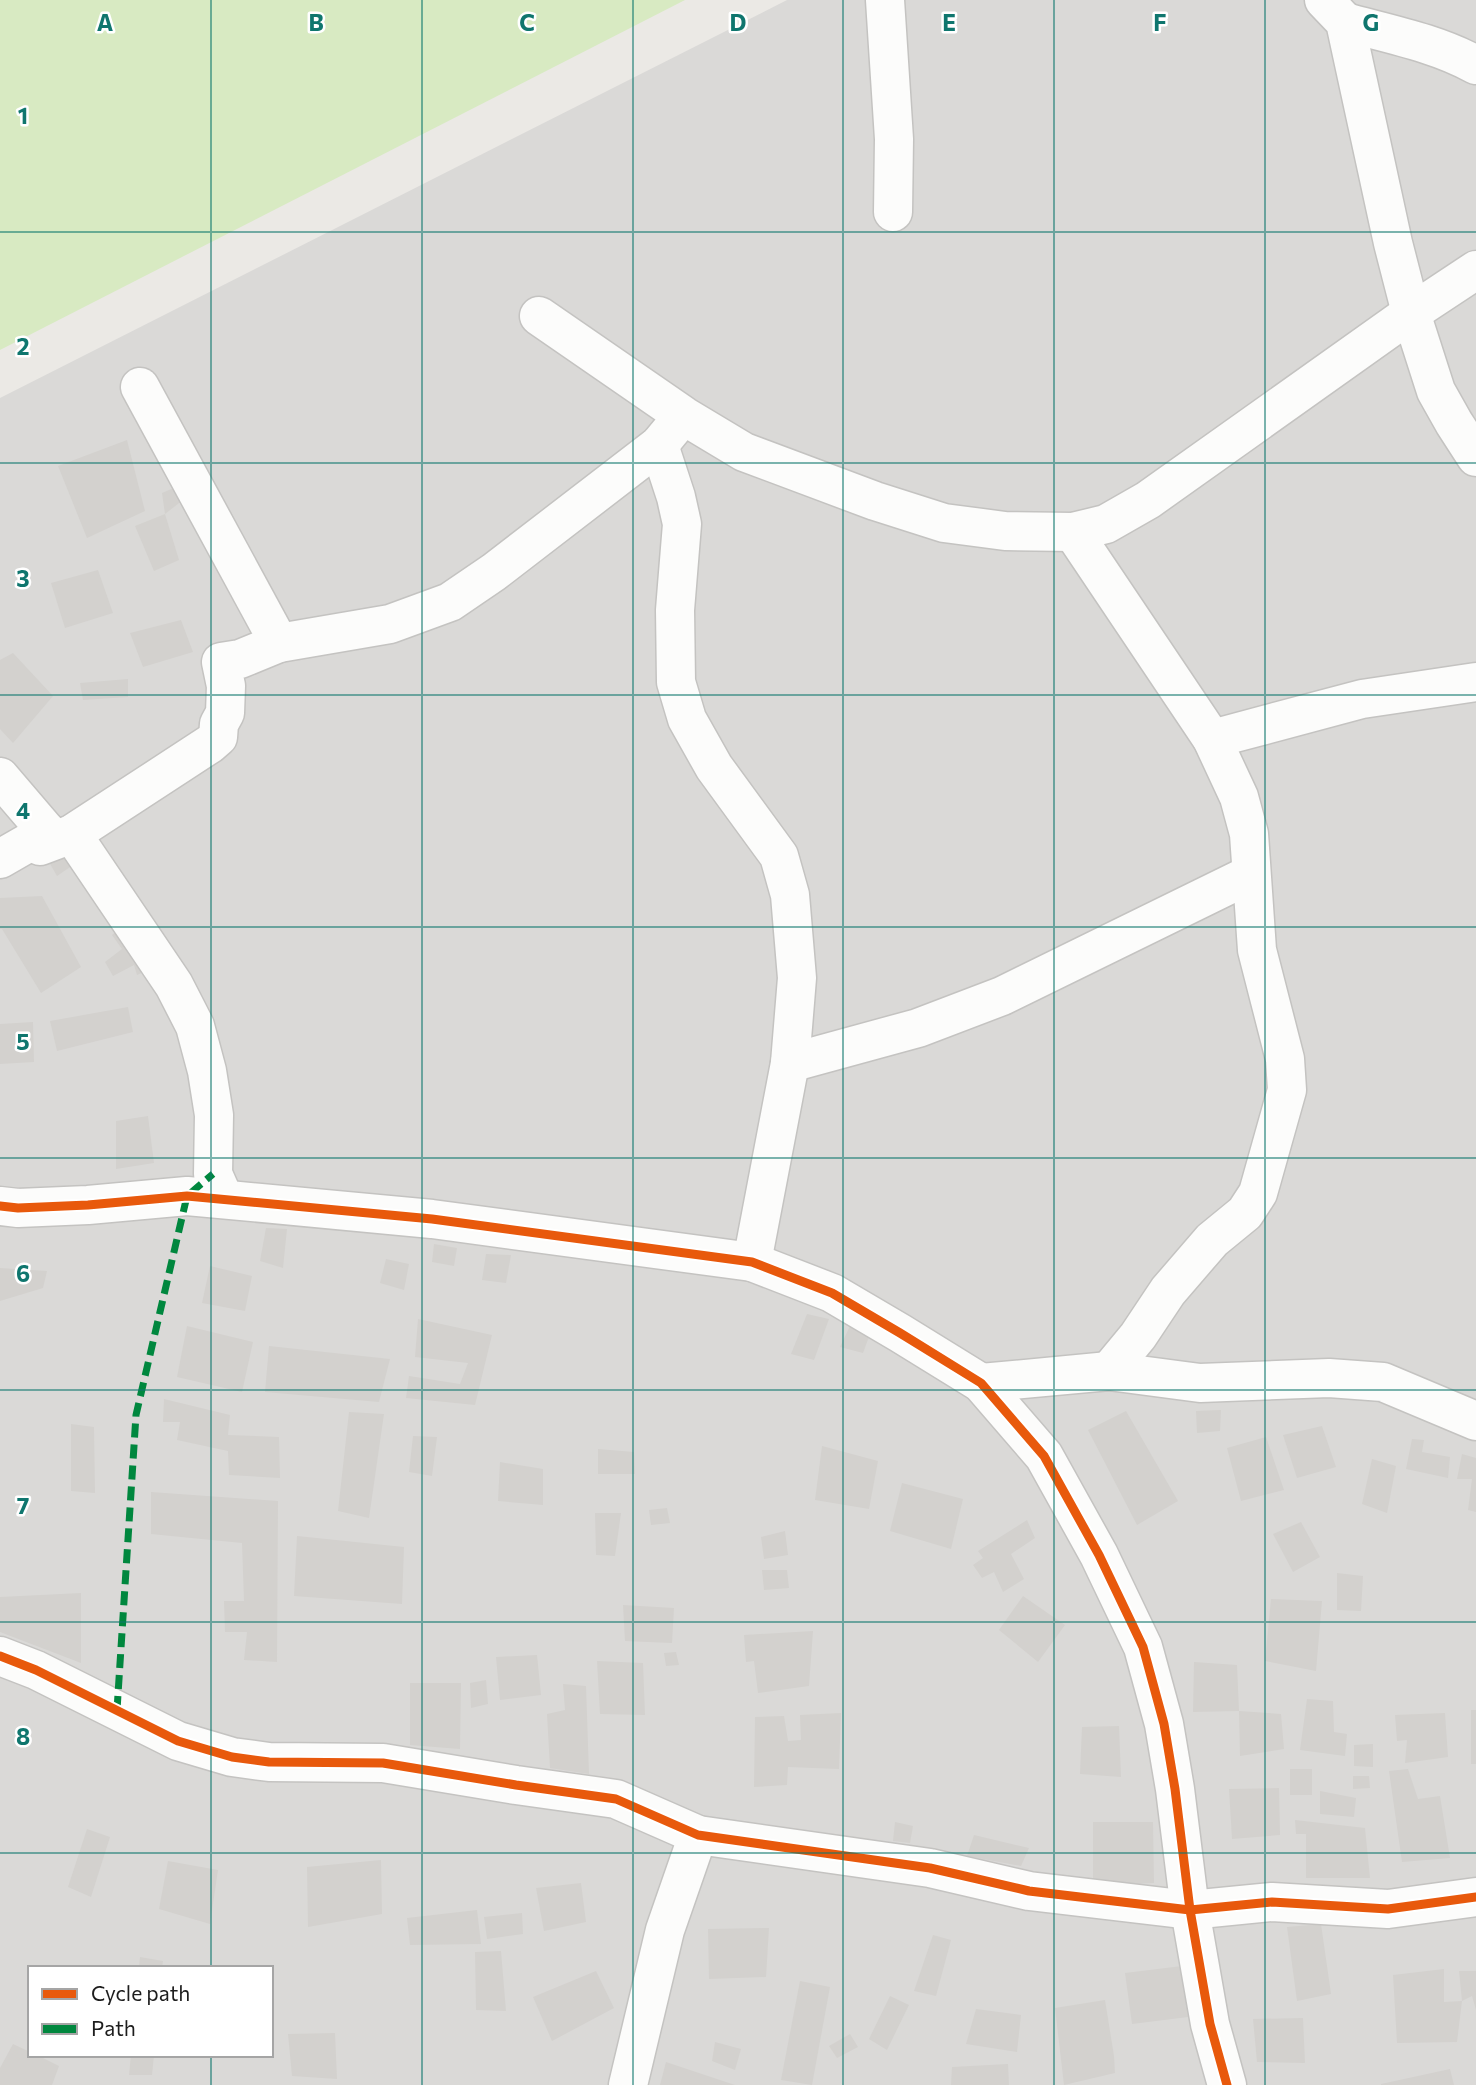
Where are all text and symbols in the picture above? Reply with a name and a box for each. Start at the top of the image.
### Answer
text: A [97,8,114,36]
text: B [308,8,324,36]
text: C [519,8,535,36]
text: D [730,8,747,36]
text: E [942,8,956,36]
text: F [1153,8,1167,36]
text: G [1363,8,1379,36]
text: 1 [18,101,28,129]
text: 2 [16,332,30,360]
text: 3 [16,564,30,592]
text: 4 [16,796,30,824]
text: 5 [16,1027,30,1055]
text: 6 [16,1259,30,1287]
text: 7 [17,1491,29,1519]
text: 8 [16,1722,30,1750]
legend [28,1966,273,2057]
text: Cycle path [91,1980,190,2005]
text: Path [91,2015,136,2040]

